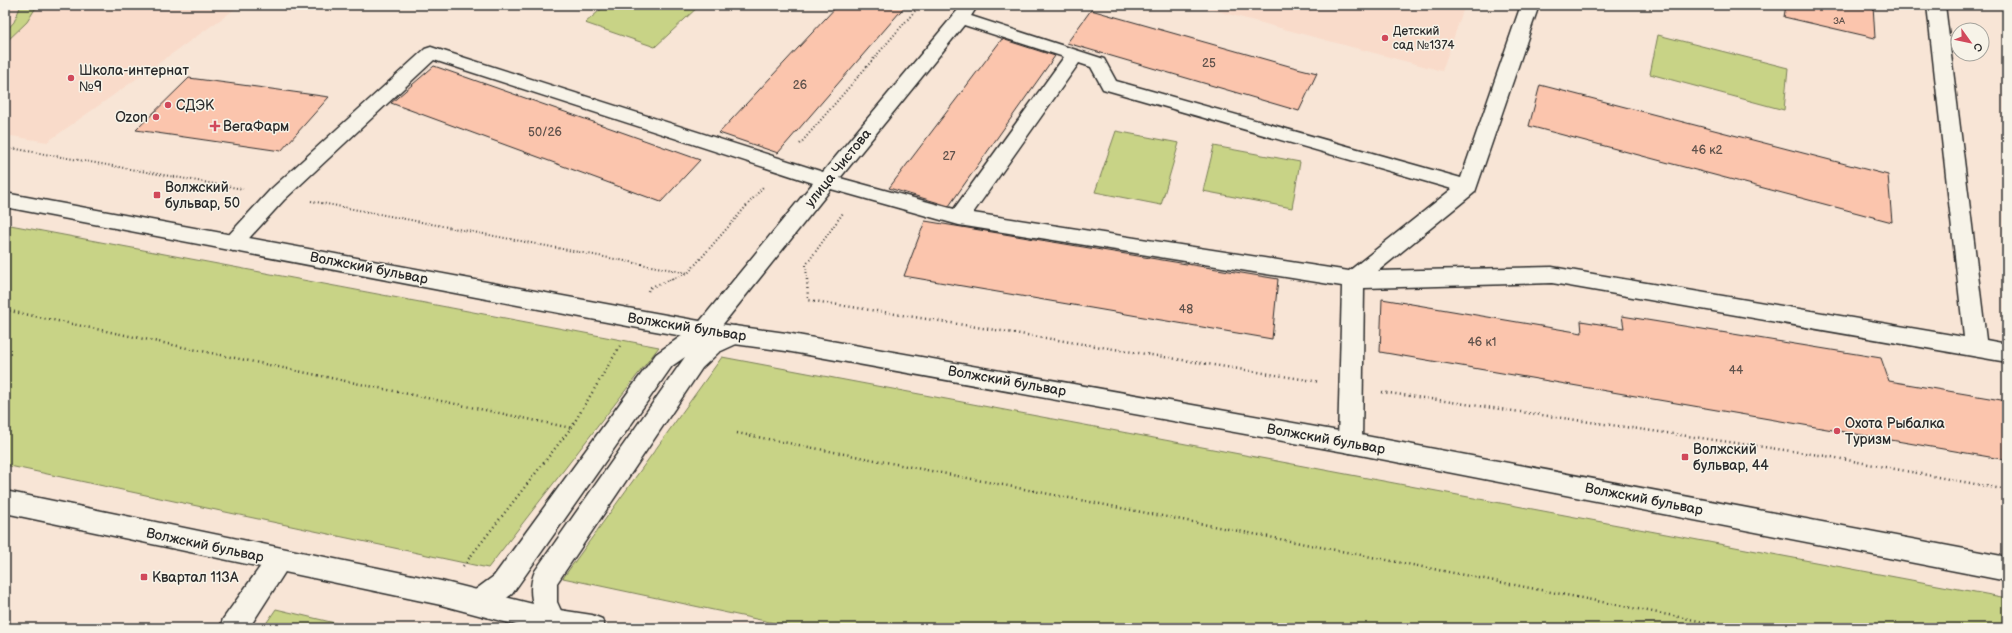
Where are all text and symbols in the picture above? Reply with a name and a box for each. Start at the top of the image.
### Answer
house number: 3А [1833,15,1846,27]
north arrow [1950,22,1990,62]
place label: Детский сад №1374 [1393,24,1455,53]
marker: Детский сад №1374 [1380,33,1390,43]
text: С [1970,40,1986,54]
house number: 25 [1202,56,1216,71]
place label: Школа-интернат №9 [79,62,189,95]
marker: Школа-интернат №9 [66,73,76,83]
house number: 26 [793,78,807,93]
place label: СДЭК [176,97,215,114]
marker: СДЭК [163,100,173,110]
place label: Ozon [115,109,148,126]
marker: Ozon [151,112,161,122]
place label: ВегаФарм [223,118,289,135]
marker: ВегаФарм [210,121,220,131]
house number: 50/26 [528,125,562,140]
street label: улица Чистова [801,125,875,211]
house number: 46 к2 [1691,143,1723,158]
house number: 27 [943,149,956,164]
place label: Волжский бульвар, 50 [165,179,240,212]
marker: Волжский бульвар, 50 [152,190,162,200]
street label: Волжский бульвар [309,248,430,288]
house number: 48 [1179,302,1193,317]
street label: Волжский бульвар [626,309,748,345]
house number: 46 к1 [1468,335,1496,350]
street label: Волжский бульвар [946,362,1068,400]
house number: 44 [1729,363,1744,378]
place label: Охота Рыбалка Туризм [1845,415,1946,448]
street label: Волжский бульвар [1265,420,1387,458]
marker: Охота Рыбалка Туризм [1832,426,1842,436]
place label: Волжский бульвар, 44 [1693,441,1769,474]
marker: Волжский бульвар, 44 [1680,452,1690,462]
street label: Волжский бульвар [1584,479,1705,519]
street label: Волжский бульвар [145,524,266,566]
place label: Квартал 113А [152,569,239,586]
marker: Квартал 113А [139,572,149,582]

